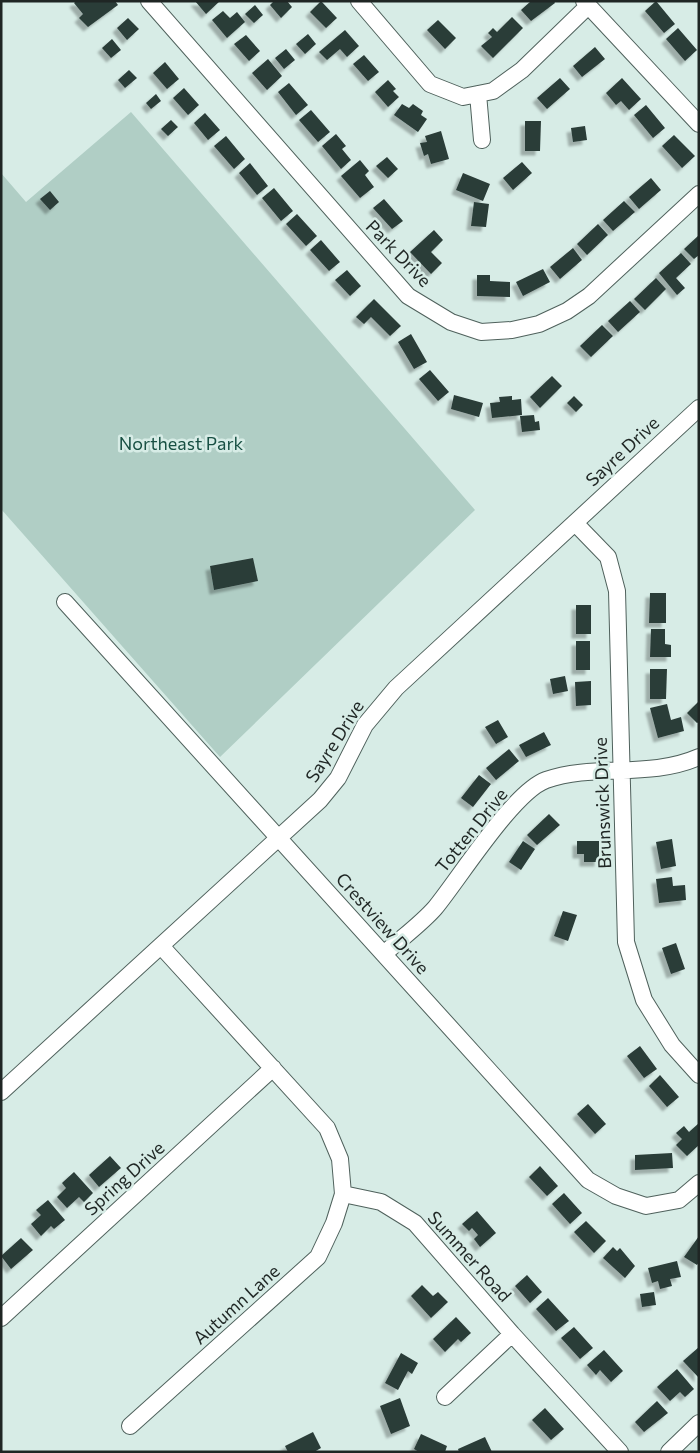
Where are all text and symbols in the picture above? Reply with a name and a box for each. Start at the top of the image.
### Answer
street label: Park Drive [362,215,436,291]
street label: Sayre Drive [581,411,663,491]
park label: Northeast Park [119,432,244,454]
street label: Sayre Drive [300,696,368,786]
street label: Brunswick Drive [589,737,615,869]
street label: Totten Drive [430,783,512,877]
street label: Crestview Drive [332,868,434,978]
street label: Spring Drive [79,1136,169,1220]
street label: Summer Road [424,1206,516,1306]
street label: Autumn Lane [188,1259,284,1349]

